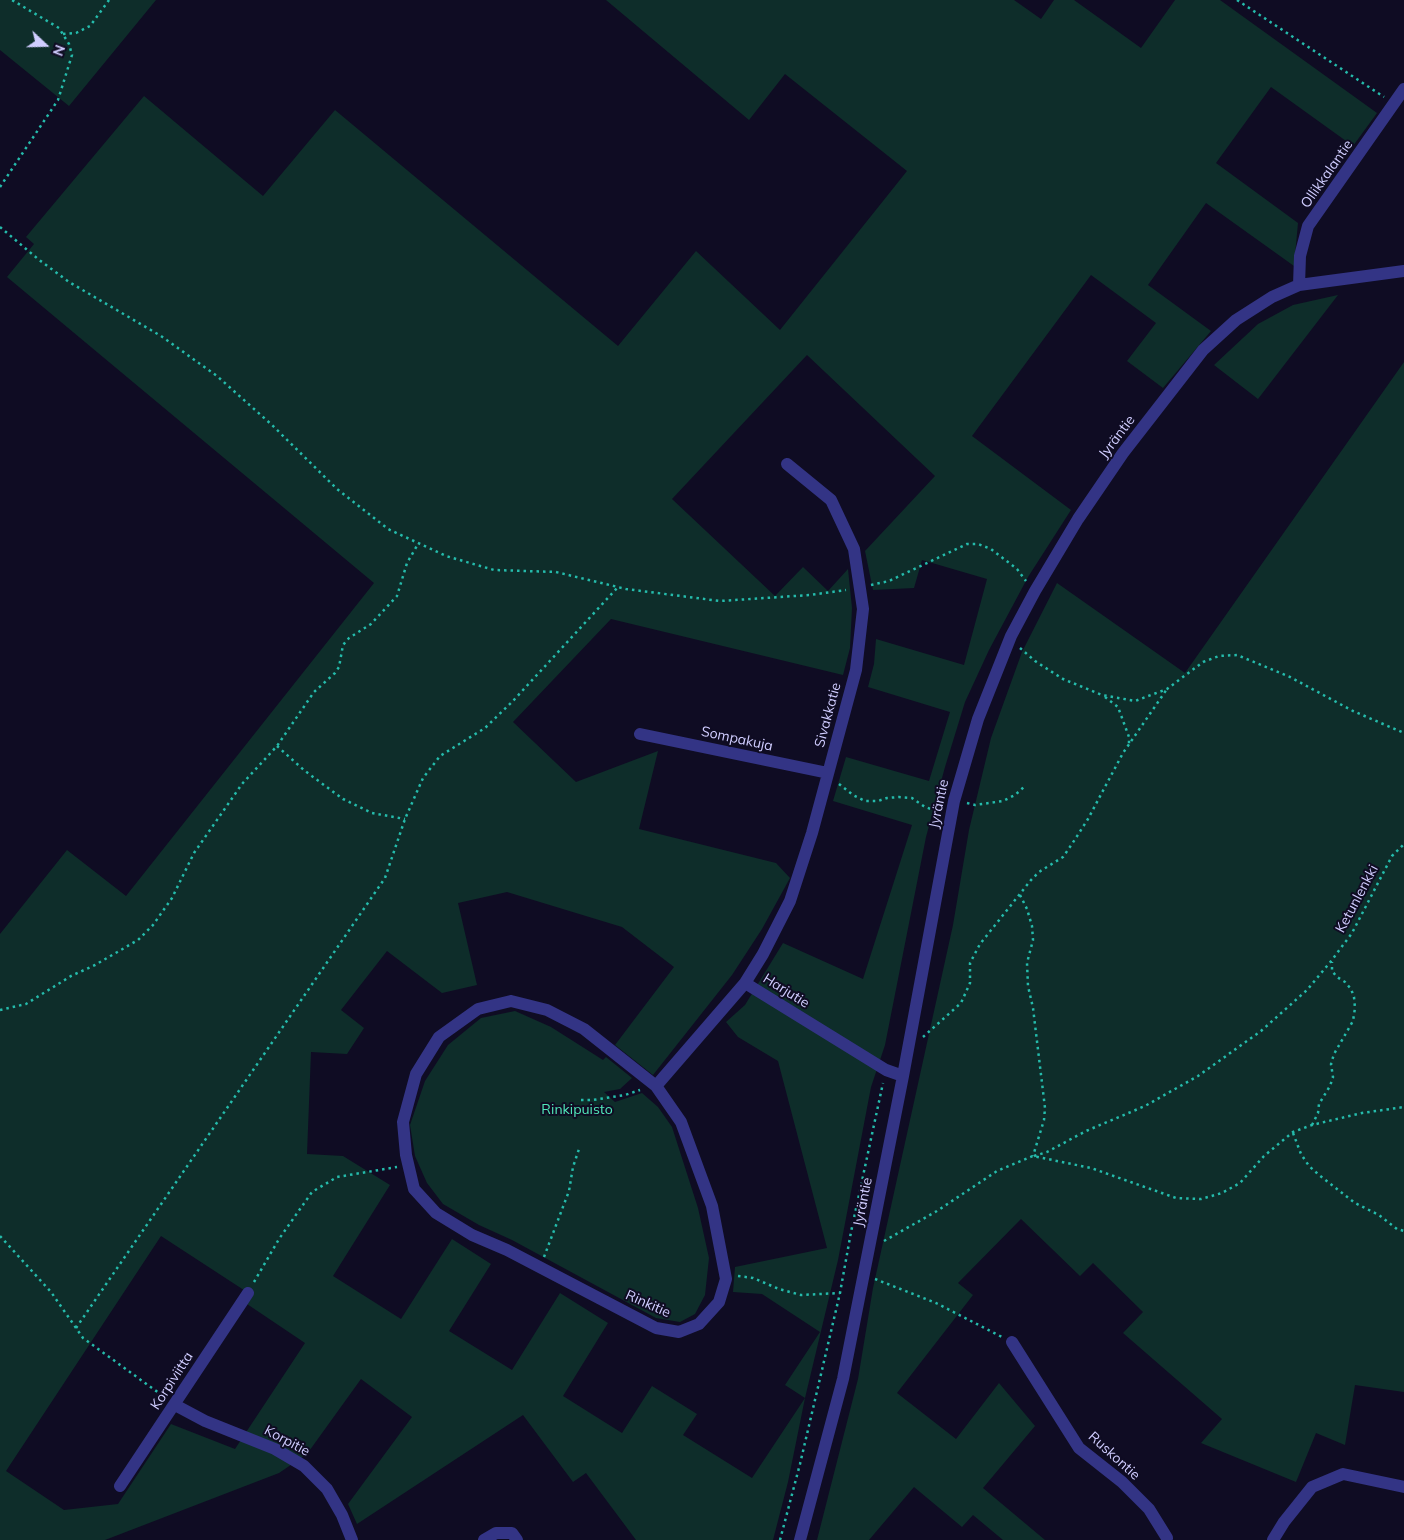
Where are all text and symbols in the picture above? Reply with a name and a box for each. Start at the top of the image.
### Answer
north arrow [20,20,70,70]
text: N [49,42,69,59]
street label: Ollikkalantie [1297,137,1357,211]
street label: Jyräntie [1095,412,1139,462]
street label: Sivakkatie [811,681,845,749]
street label: Sompakuja [700,723,774,755]
street label: Jyräntie [926,778,952,830]
street label: Ketunlenkki [1332,862,1382,936]
street label: Harjutie [760,970,812,1012]
park label: Rinkipuisto [541,1102,613,1118]
street label: Jyräntie [850,1176,876,1228]
street label: Rinkitie [623,1287,673,1321]
street label: Korpiviitta [147,1349,197,1413]
street label: Korpitie [261,1422,313,1460]
street label: Ruskontie [1085,1428,1143,1484]

